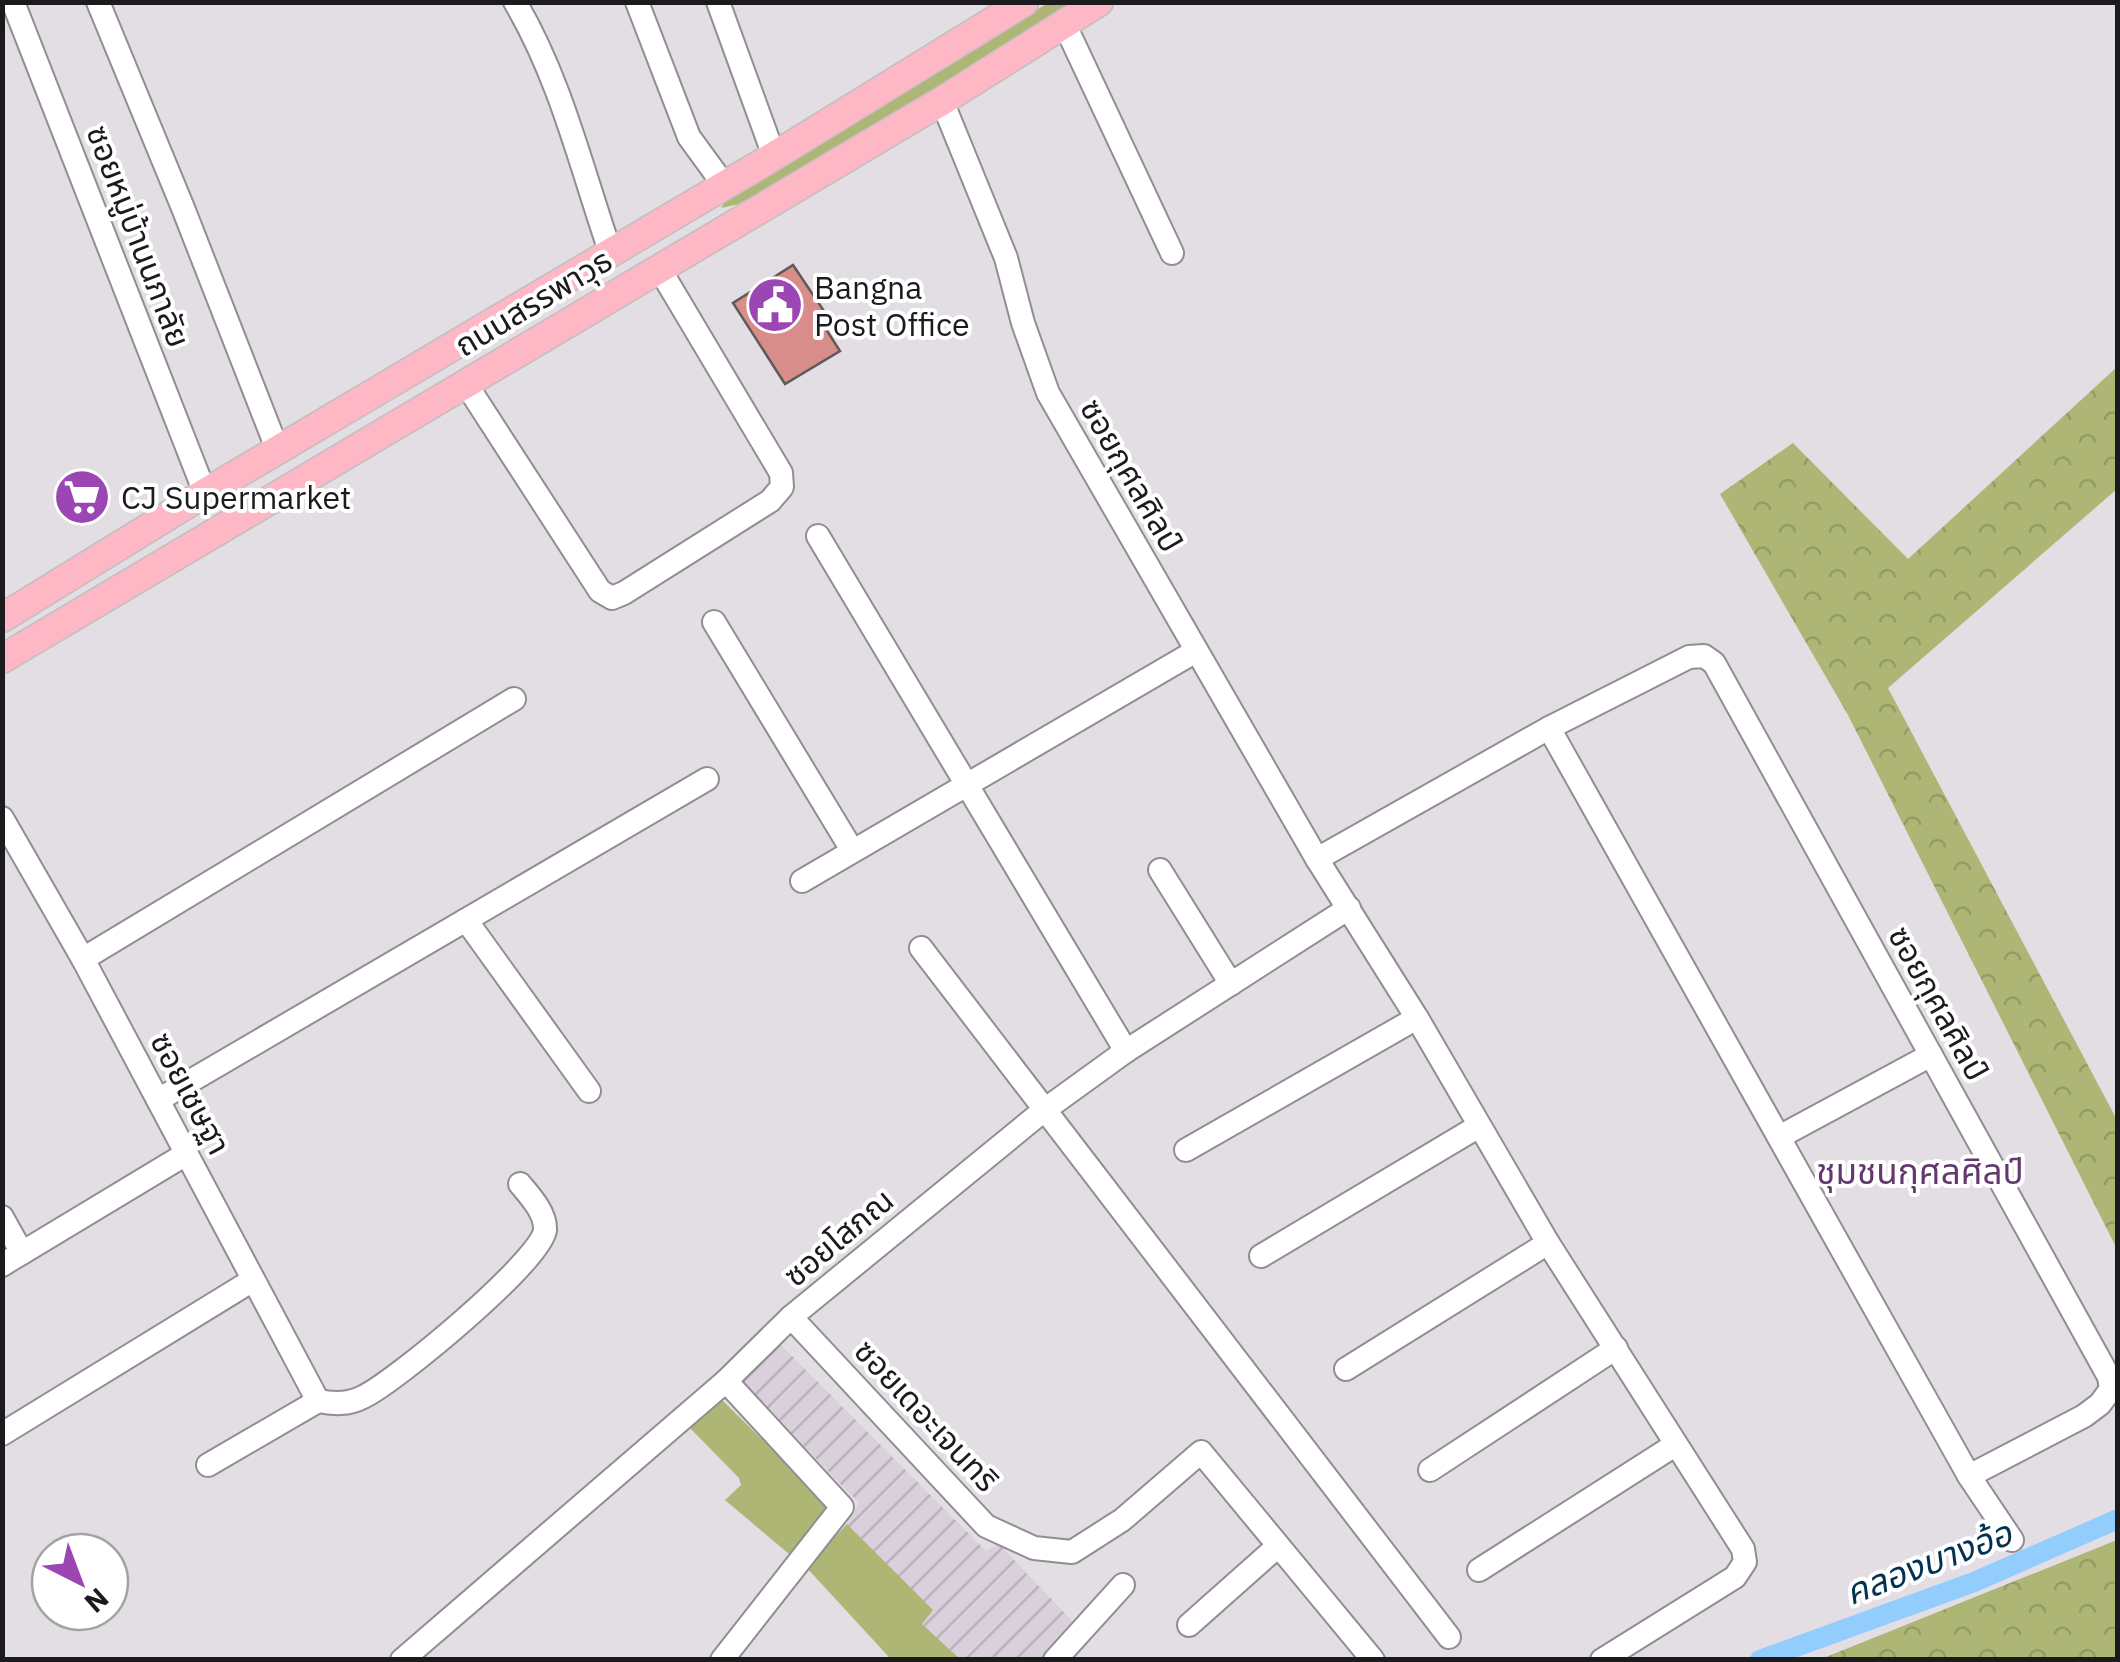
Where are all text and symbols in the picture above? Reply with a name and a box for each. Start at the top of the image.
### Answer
street label: ซอยหมู่บ้านนภาลัย [77,119,201,353]
street label: ถนนสรรพาวุธ [447,239,619,365]
place label: Bangna Post Office [814,266,969,345]
public building icon: Bangna Post Office [745,275,805,335]
street label: ซอยกุศลศิลป์ [1071,391,1193,559]
supermarket icon: CJ Supermarket [52,467,112,527]
place label: CJ Supermarket [121,476,351,518]
street label: ซอยกุศลศิลป์ [1879,918,1999,1088]
street label: ซอยเชษฐา [141,1025,241,1161]
district label: ชุมชนกุศลศิลป์ [1816,1148,2024,1194]
street label: ซอยโสภณ [774,1179,902,1295]
street label: ซอยเดอะเจนทริ [846,1330,1008,1500]
water label: คลองบางอ้อ [1838,1509,2020,1615]
north arrow [30,1532,130,1632]
text: N [77,1580,117,1621]

